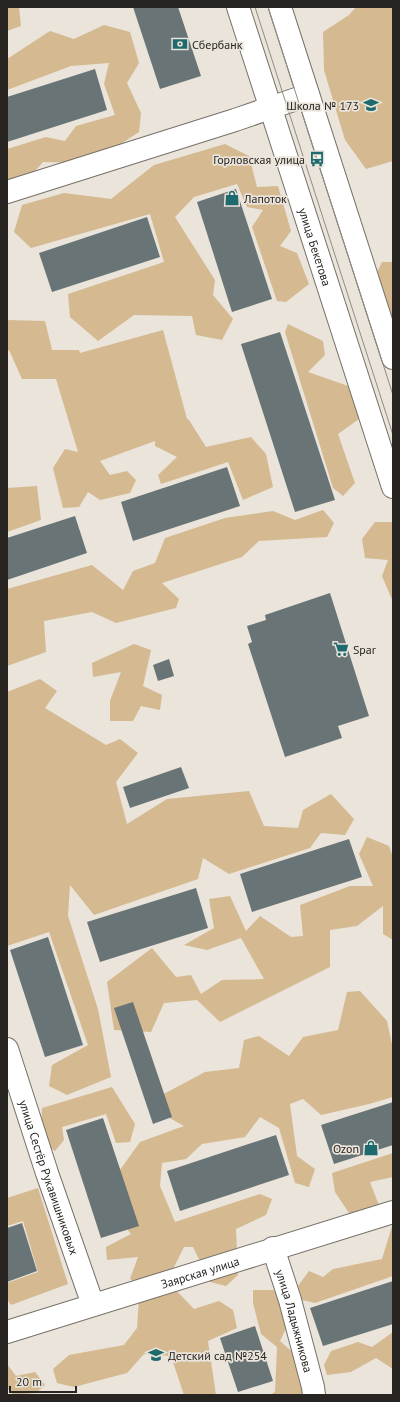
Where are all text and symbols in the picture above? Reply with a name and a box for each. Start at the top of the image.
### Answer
bank icon: Сбербанк [171,35,189,53]
place label: Сбербанк [192,37,243,52]
school or university icon: Школа № 173 [362,96,380,114]
place label: Школа № 173 [286,98,359,113]
bus stop icon: Горловская улица [308,150,326,168]
place label: Горловская улица [213,152,305,167]
shop icon: Лапоток [223,189,241,207]
place label: Лапоток [243,191,287,206]
street label: улица Бекетова [296,206,335,288]
supermarket icon: Spar [332,640,350,658]
place label: Spar [353,642,376,657]
street label: улица Сестёр Рукавишниковых [16,1098,82,1257]
shop icon: Ozon [362,1139,380,1157]
place label: Ozon [333,1141,359,1156]
street label: Заярская улица [159,1253,241,1291]
street label: улица Ладыжникова [273,1267,316,1374]
school or university icon: Детский сад №254 [147,1346,165,1364]
place label: Детский сад №254 [168,1348,267,1363]
scale bar [10,1368,76,1394]
text: 20 m [16,1374,42,1389]

